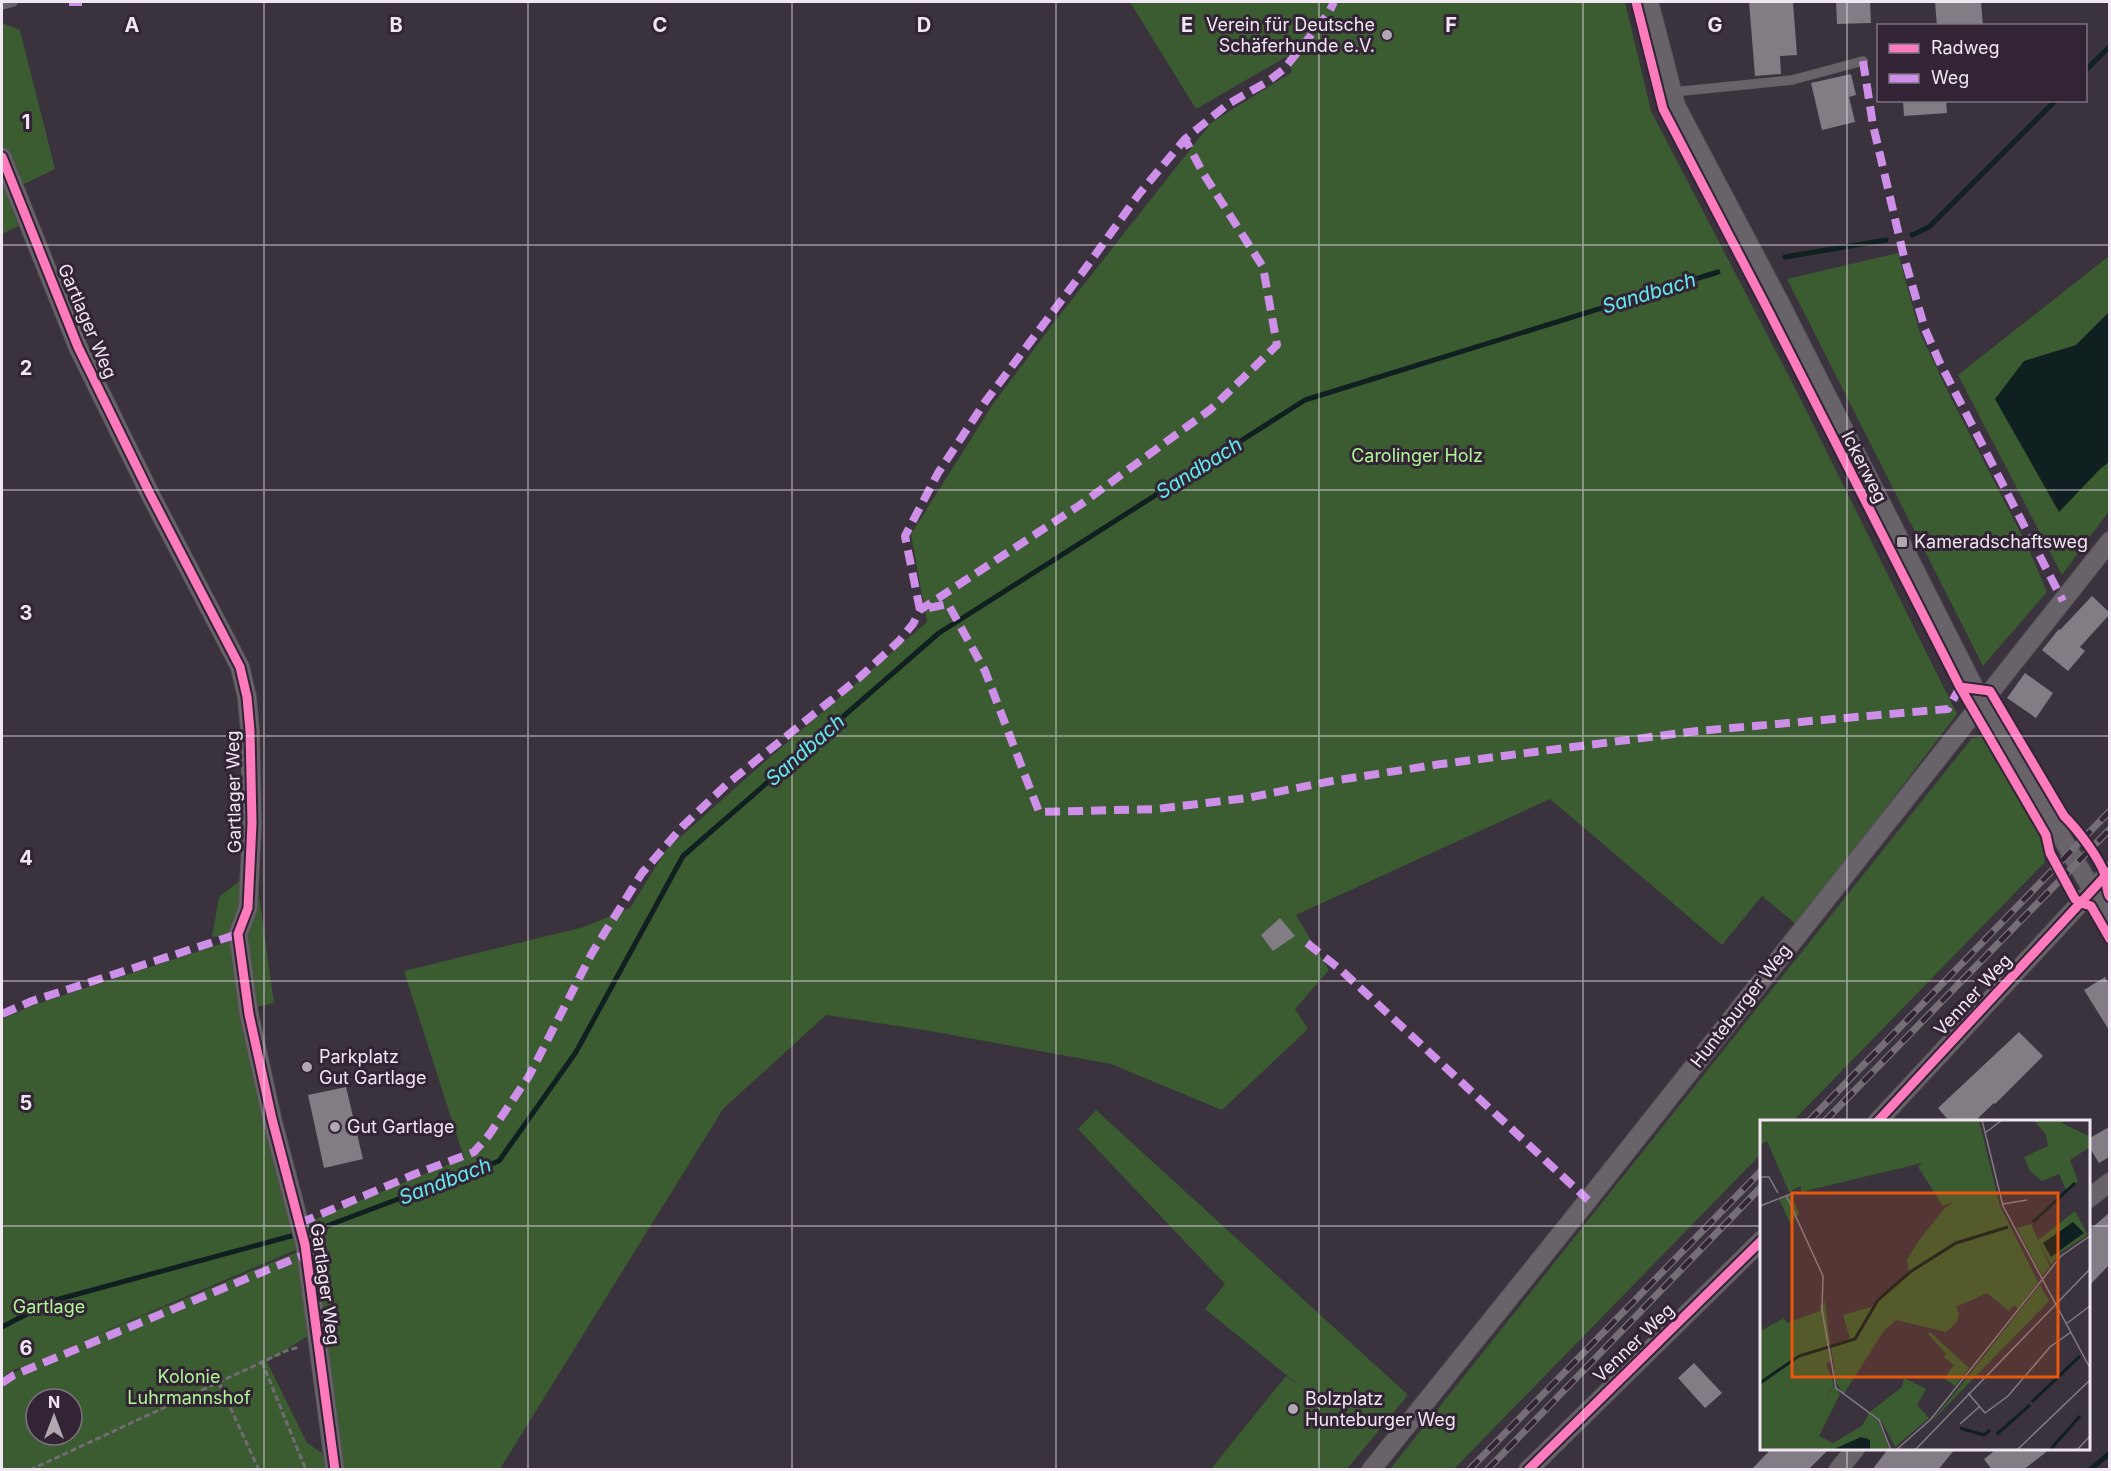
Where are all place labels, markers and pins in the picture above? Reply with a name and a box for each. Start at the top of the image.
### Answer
place label: Verein für Deutsche Schäferhunde e.V. [1206,14,1375,56]
marker: Verein für Deutsche Schäferhunde e.V. [1380,28,1394,42]
place label: Kameradschaftsweg [1914,531,2088,552]
marker: Kameradschaftsweg [1895,535,1909,549]
place label: Parkplatz Gut Gartlage [319,1046,427,1088]
marker: Parkplatz Gut Gartlage [300,1060,314,1074]
place label: Gut Gartlage [347,1116,455,1137]
marker: Gut Gartlage [328,1120,342,1134]
place label: Bolzplatz Hunteburger Weg [1305,1388,1456,1430]
marker: Bolzplatz Hunteburger Weg [1286,1402,1300,1416]

